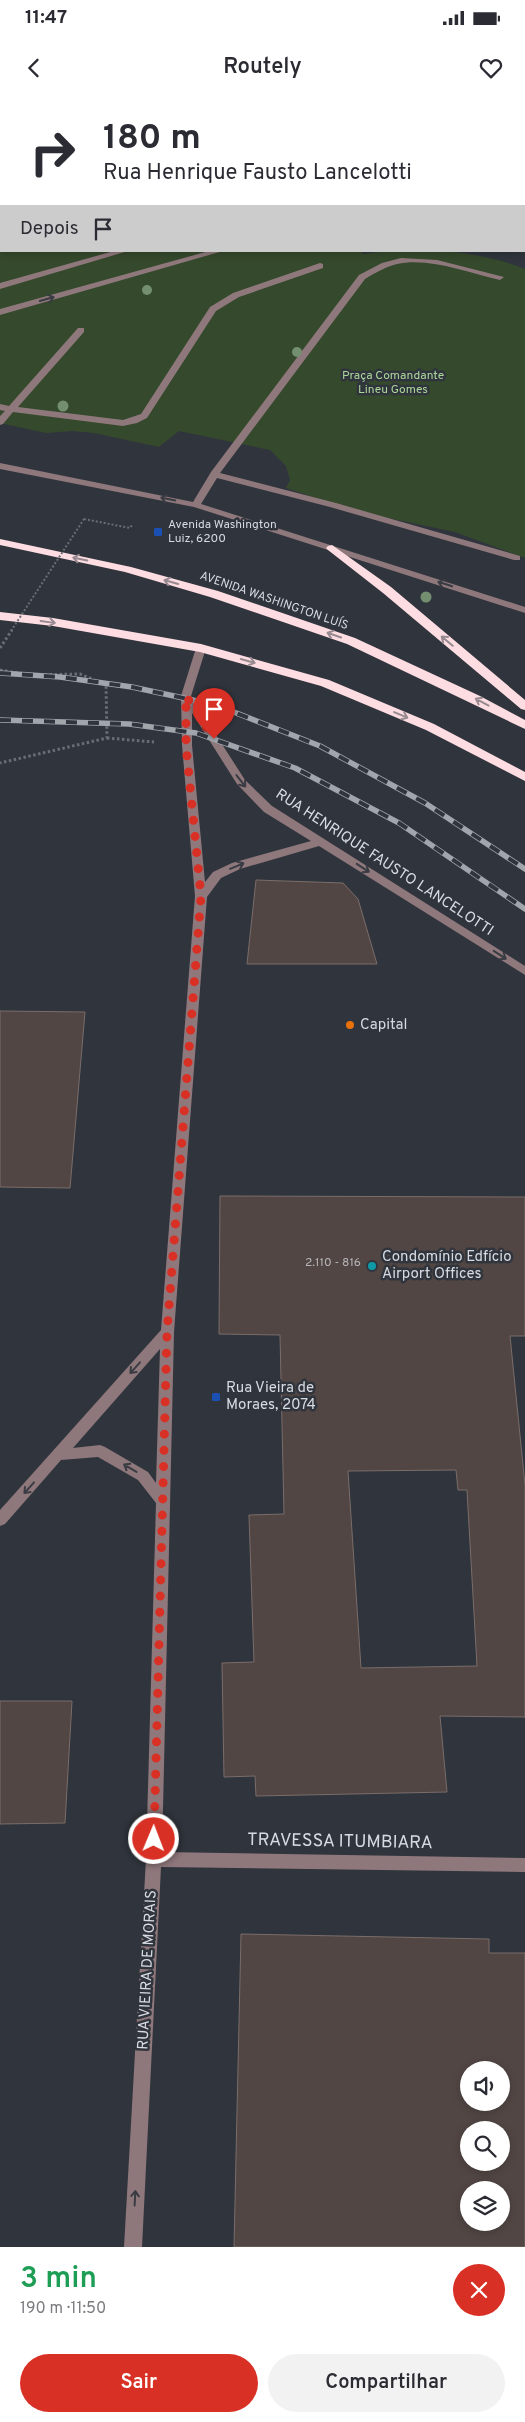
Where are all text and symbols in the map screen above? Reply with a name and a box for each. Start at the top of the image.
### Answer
text: 11:47 [25,6,67,30]
icon: back [20,54,48,82]
text: Routely [223,54,302,81]
icon: heart [477,54,505,82]
text: 180 m [103,117,201,161]
icon: right [20,120,85,185]
text: Rua Henrique Fausto Lancelotti [103,160,412,187]
icon: arrive [89,215,117,243]
text: Depois [20,217,79,241]
one-way arrow [38,293,54,303]
park label: Praça Comandante Lineu Gomes [342,368,444,398]
one-way arrow [161,494,177,504]
place label: Avenida Washington Luiz, 6200 [168,517,277,547]
marker: Avenida Washington Luiz, 6200 [152,526,164,538]
one-way arrow [72,554,88,563]
street label: AVENIDA WASHINGTON LUÍS [197,568,351,634]
one-way arrow [163,576,179,586]
one-way arrow [438,579,454,589]
one-way arrow [40,617,56,627]
one-way arrow [327,630,342,639]
one-way arrow [441,636,454,647]
one-way arrow [239,657,255,666]
pin [193,688,235,739]
icon: arrive [200,695,228,723]
one-way arrow [475,697,490,706]
one-way arrow [393,710,408,720]
one-way arrow [236,774,247,787]
street label: RUA HENRIQUE FAUSTO LANCELOTTI [271,785,497,941]
one-way arrow [229,860,244,870]
one-way arrow [356,863,370,873]
one-way arrow [493,950,507,961]
place label: Capital [360,1016,407,1035]
marker: Capital [344,1019,356,1031]
place label: Condomínio Edfício Airport Offices [382,1248,512,1284]
house number: 2.110 - 816 [305,1255,361,1271]
marker: Condomínio Edfício Airport Offices [366,1260,378,1272]
one-way arrow [129,1362,141,1375]
place label: Rua Vieira de Moraes, 2074 [226,1379,316,1415]
marker: Rua Vieira de Moraes, 2074 [210,1391,222,1403]
one-way arrow [123,1463,137,1473]
one-way arrow [23,1481,35,1494]
position arrow [127,1812,179,1864]
street label: TRAVESSA ITUMBIARA [247,1829,433,1855]
street label: RUA VIEIRA DE MORAIS [134,1890,162,2050]
map controls [460,2061,510,2231]
button: sound [460,2061,510,2111]
button: search [460,2121,510,2171]
button: layers [460,2181,510,2231]
one-way arrow [131,2191,140,2207]
text: 3 min [20,2261,97,2298]
button: close [453,2264,505,2316]
text: 190 m · 11:50 [20,2299,106,2319]
button: Sair [20,2354,258,2412]
button: Compartilhar [268,2354,505,2412]

